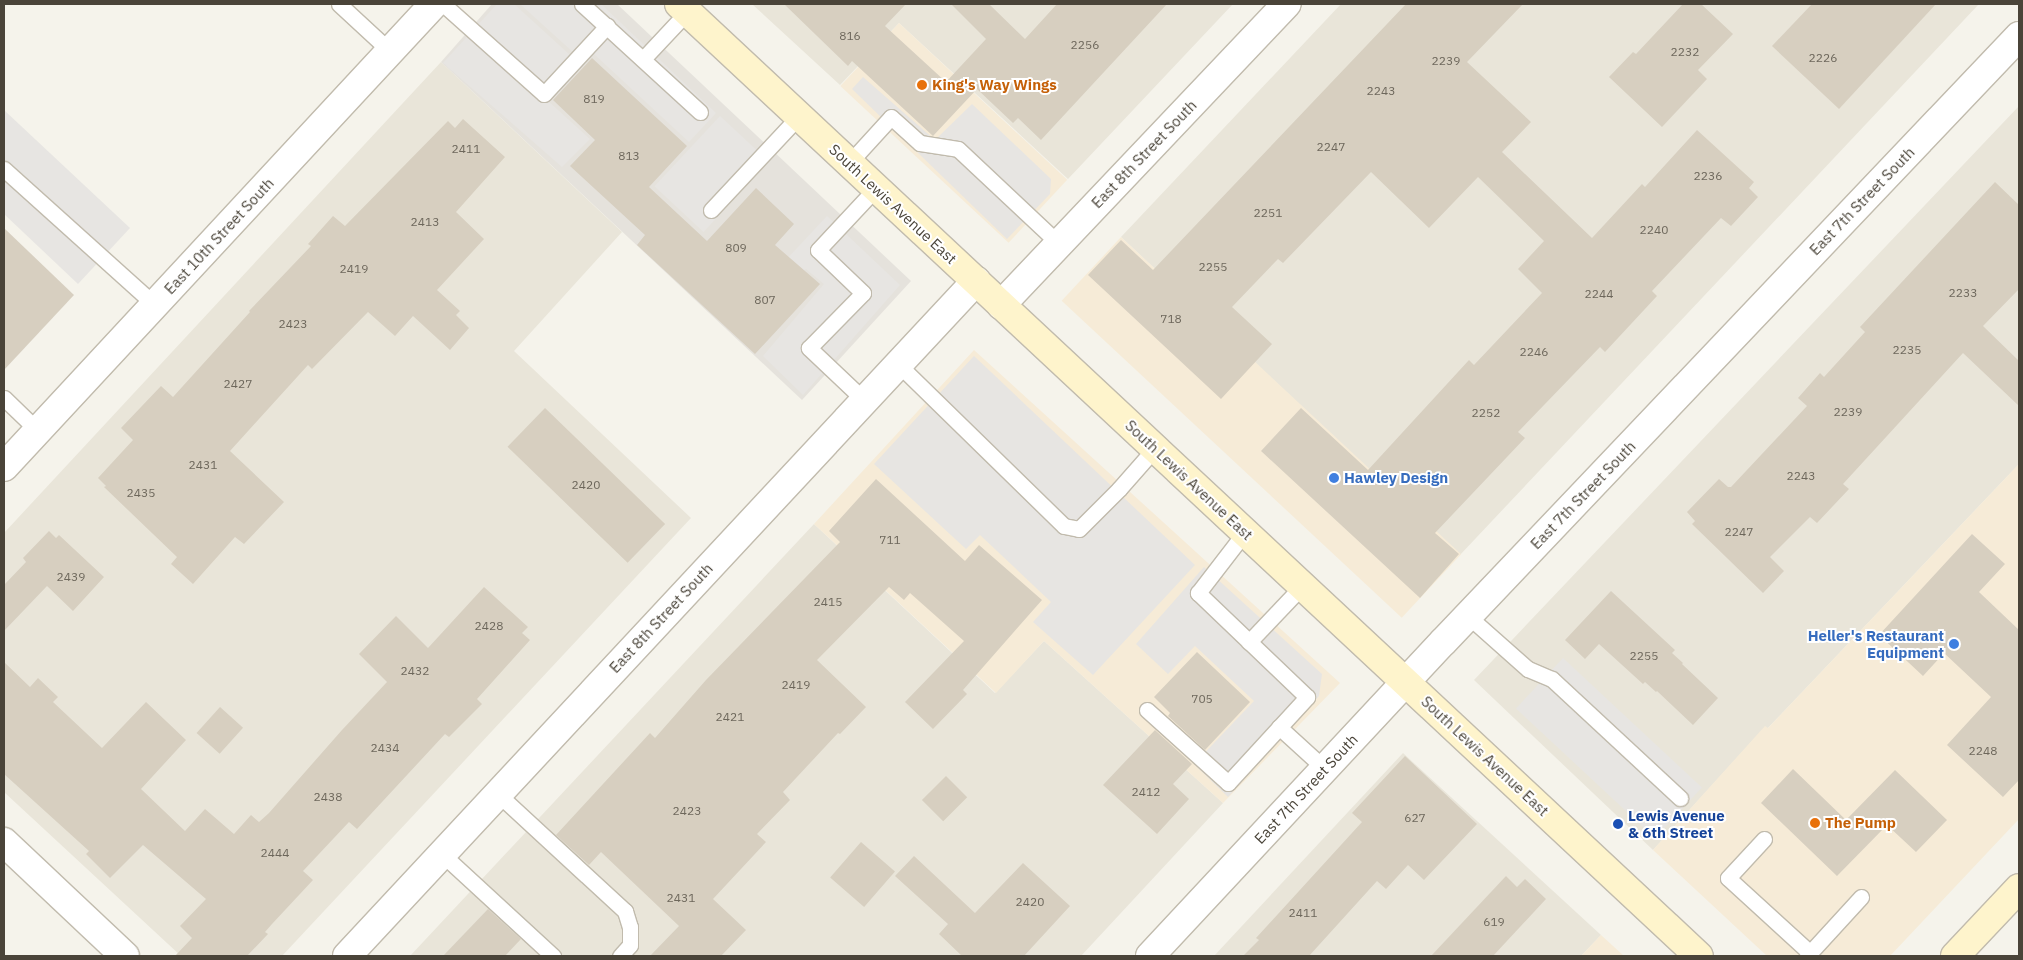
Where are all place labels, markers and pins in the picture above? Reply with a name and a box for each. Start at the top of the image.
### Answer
place label: King's Way Wings [932,76,1057,94]
marker: King's Way Wings [916,79,928,91]
place label: Hawley Design [1344,469,1448,487]
marker: Hawley Design [1328,472,1340,484]
place label: Heller's Restaurant Equipment [1808,626,1944,661]
marker: Heller's Restaurant Equipment [1948,638,1960,650]
place label: Lewis Avenue & 6th Street [1628,806,1725,841]
place label: The Pump [1825,814,1896,832]
marker: The Pump [1809,817,1821,829]
marker: Lewis Avenue & 6th Street [1612,818,1624,830]

